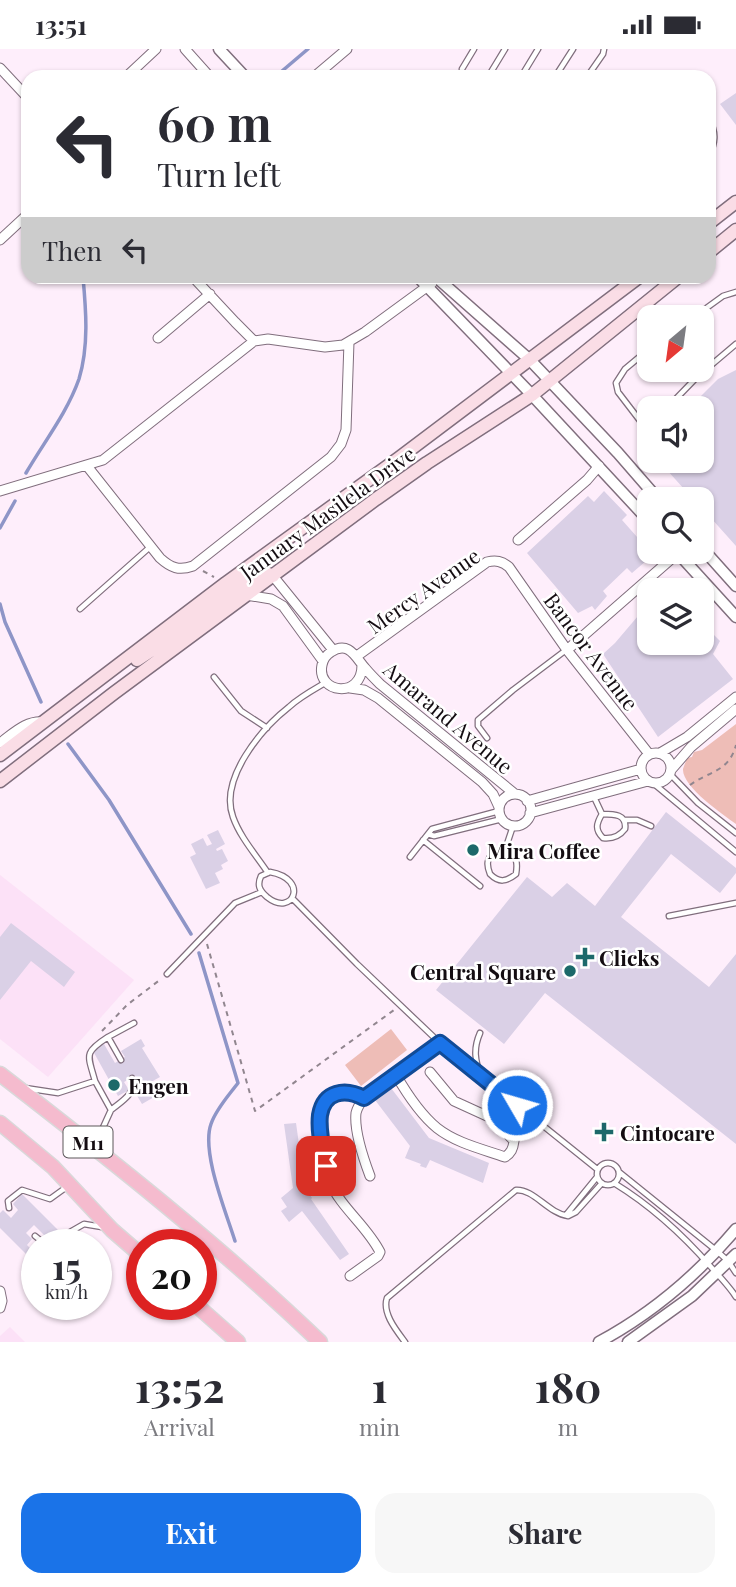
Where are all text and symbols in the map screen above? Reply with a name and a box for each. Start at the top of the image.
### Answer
text: 13:51 [35,7,87,42]
text: 60 m [157,89,272,154]
icon: left [42,98,133,189]
text: Turn left [157,152,281,195]
icon: left [116,231,154,269]
text: Then [42,233,102,268]
north arrow [637,305,714,381]
map controls [637,305,714,655]
button: sound [637,396,714,473]
street label: January Masilela Drive [233,439,420,586]
button: search [637,487,714,564]
street label: Mercy Avenue [361,541,485,639]
button: layers [637,578,714,655]
street label: Bancor Avenue [539,586,645,716]
street label: Amarand Avenue [378,654,520,779]
place label: Mira Coffee [487,836,600,864]
marker: Mira Coffee [465,842,481,858]
place label: Clicks [599,943,659,971]
marker: Clicks [577,949,593,965]
place label: Central Square [410,957,556,985]
marker: Central Square [562,963,578,979]
position arrow [480,1068,554,1142]
place label: Engen [128,1071,189,1099]
marker: Engen [106,1077,122,1093]
place label: Cintocare [620,1118,715,1146]
marker: Cintocare [594,1122,614,1142]
road number: M11 [64,1127,112,1157]
pin [296,1136,356,1196]
icon: arrive [307,1147,345,1185]
speed limit sign: 20 [126,1229,217,1320]
text: 15 [52,1242,81,1289]
text: km/h [45,1280,88,1304]
text: 13:52 [135,1358,224,1414]
text: 1 [371,1358,388,1414]
text: 180 [535,1358,601,1414]
text: Arrival [144,1411,215,1442]
text: min [359,1411,400,1442]
text: m [558,1411,578,1442]
button: Exit [21,1493,361,1573]
button: Share [375,1493,715,1573]

